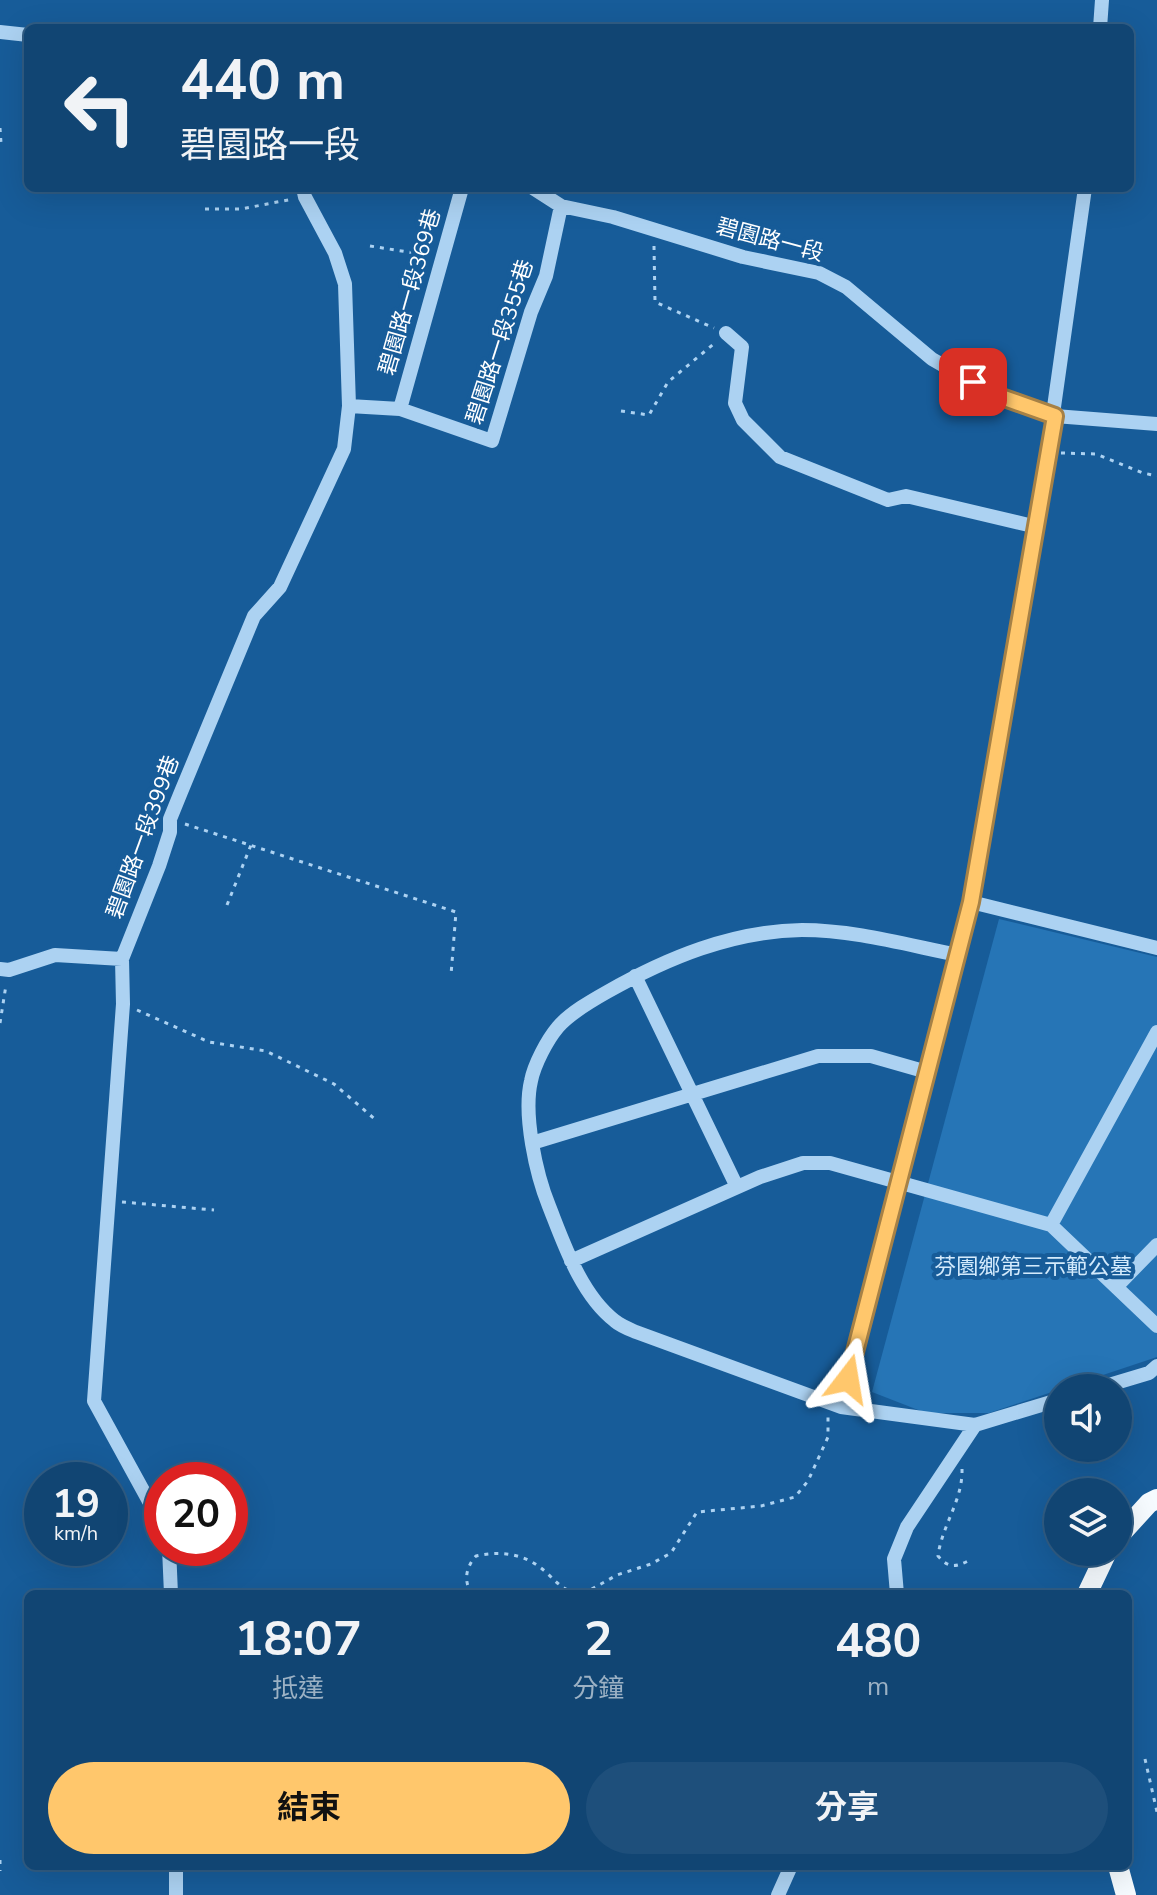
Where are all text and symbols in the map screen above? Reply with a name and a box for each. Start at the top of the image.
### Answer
text: 440 m [180,42,345,119]
icon: left [48,56,152,160]
text: 碧園路一段 [180,121,360,170]
street label: 碧園路一段369巷 [372,205,448,379]
street label: 碧園路一段 [713,211,827,269]
street label: 碧園路一段355巷 [459,256,541,428]
pin [939,348,1007,416]
icon: arrive [951,360,995,404]
street label: 碧園路一段399巷 [100,751,186,923]
park label: 芬園鄉第三示範公墓 [934,1252,1132,1282]
position arrow [806,1337,890,1421]
map controls [1044,1374,1132,1566]
button: sound [1044,1374,1132,1462]
speed limit sign: 20 [144,1462,248,1566]
text: 19 [52,1477,100,1531]
button: layers [1044,1478,1132,1566]
text: km/h [54,1520,98,1547]
text: 18:07 [235,1606,362,1672]
text: 2 [584,1606,613,1672]
text: 480 [835,1608,921,1674]
text: m [867,1669,889,1704]
text: 抵達 [272,1671,324,1706]
text: 分鐘 [572,1671,624,1706]
button: 結束 [48,1762,570,1854]
button: 分享 [586,1762,1108,1854]

